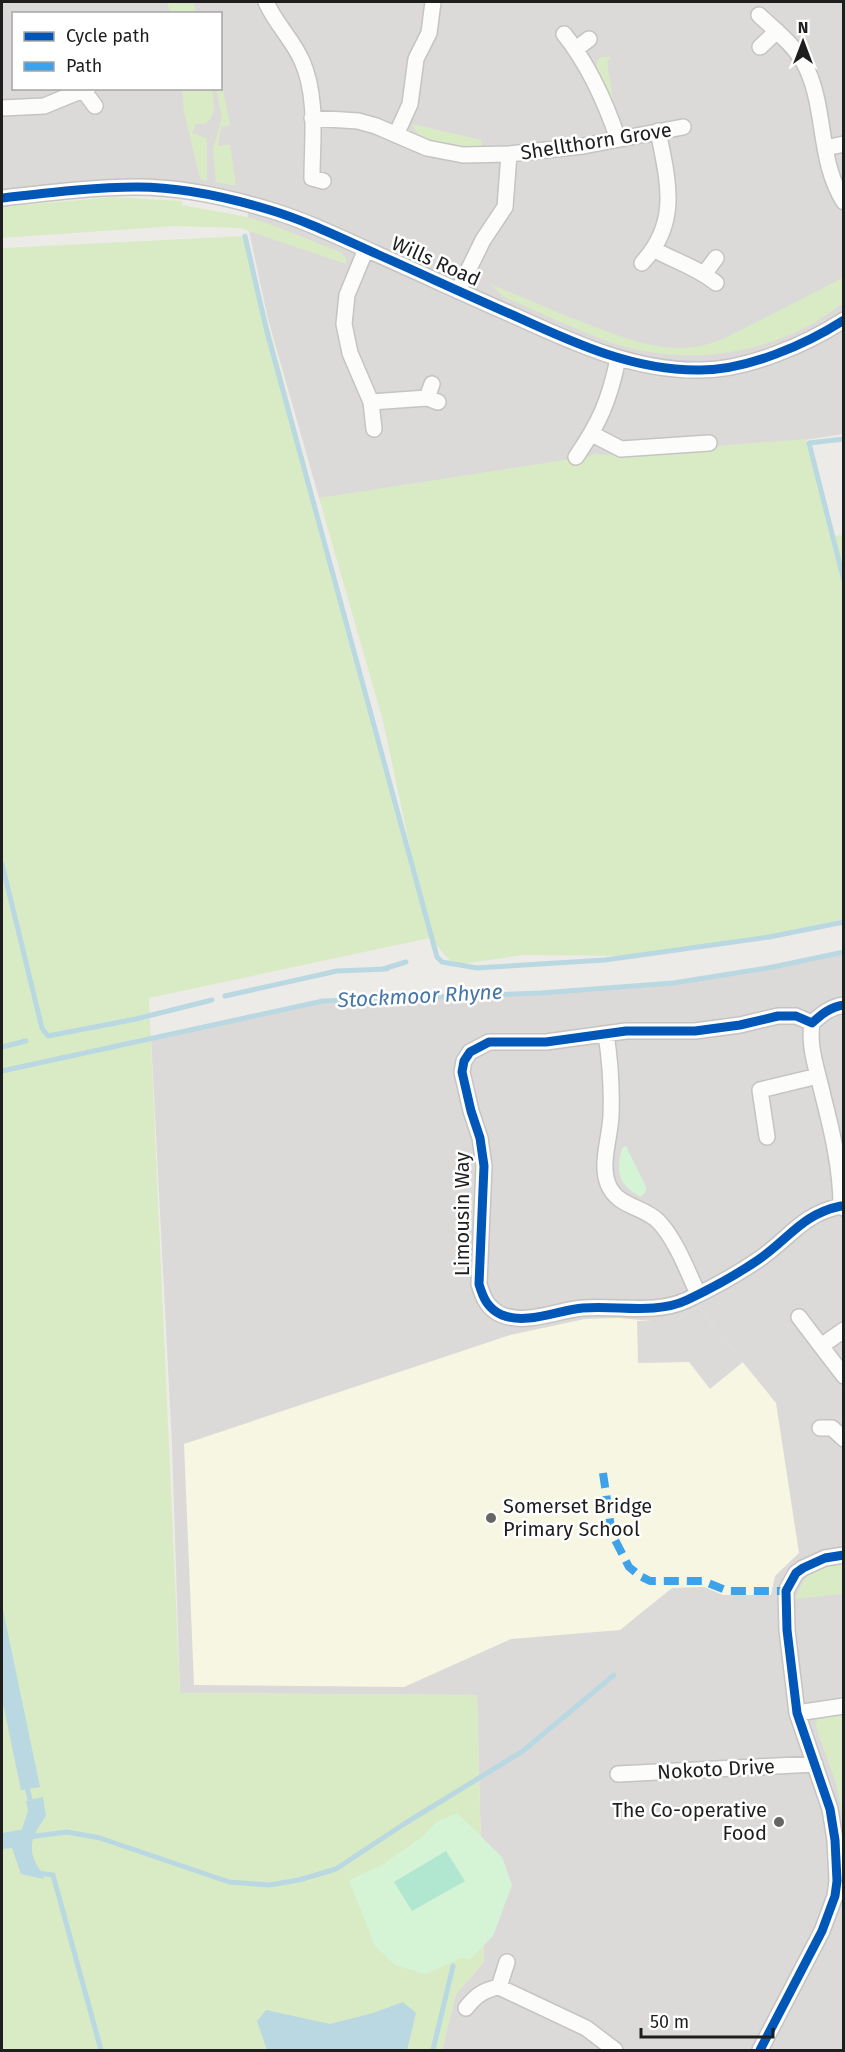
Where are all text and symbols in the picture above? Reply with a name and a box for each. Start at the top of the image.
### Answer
legend [12,12,222,90]
north arrow [773,12,833,72]
text: N [798,18,808,37]
text: Cycle path [66,25,150,47]
text: Path [66,55,102,77]
street label: Shellthorn Grove [519,117,673,165]
street label: Wills Road [388,231,484,291]
water label: Stockmoor Rhyne [336,979,503,1013]
street label: Limousin Way [450,1152,474,1276]
place label: Somerset Bridge Primary School [503,1494,652,1541]
marker: Somerset Bridge Primary School [484,1511,498,1525]
street label: Nokoto Drive [657,1754,775,1784]
place label: The Co-operative Food [612,1798,767,1845]
marker: The Co-operative Food [772,1815,786,1829]
scale bar [641,2001,773,2039]
text: 50 m [650,2011,689,2033]

